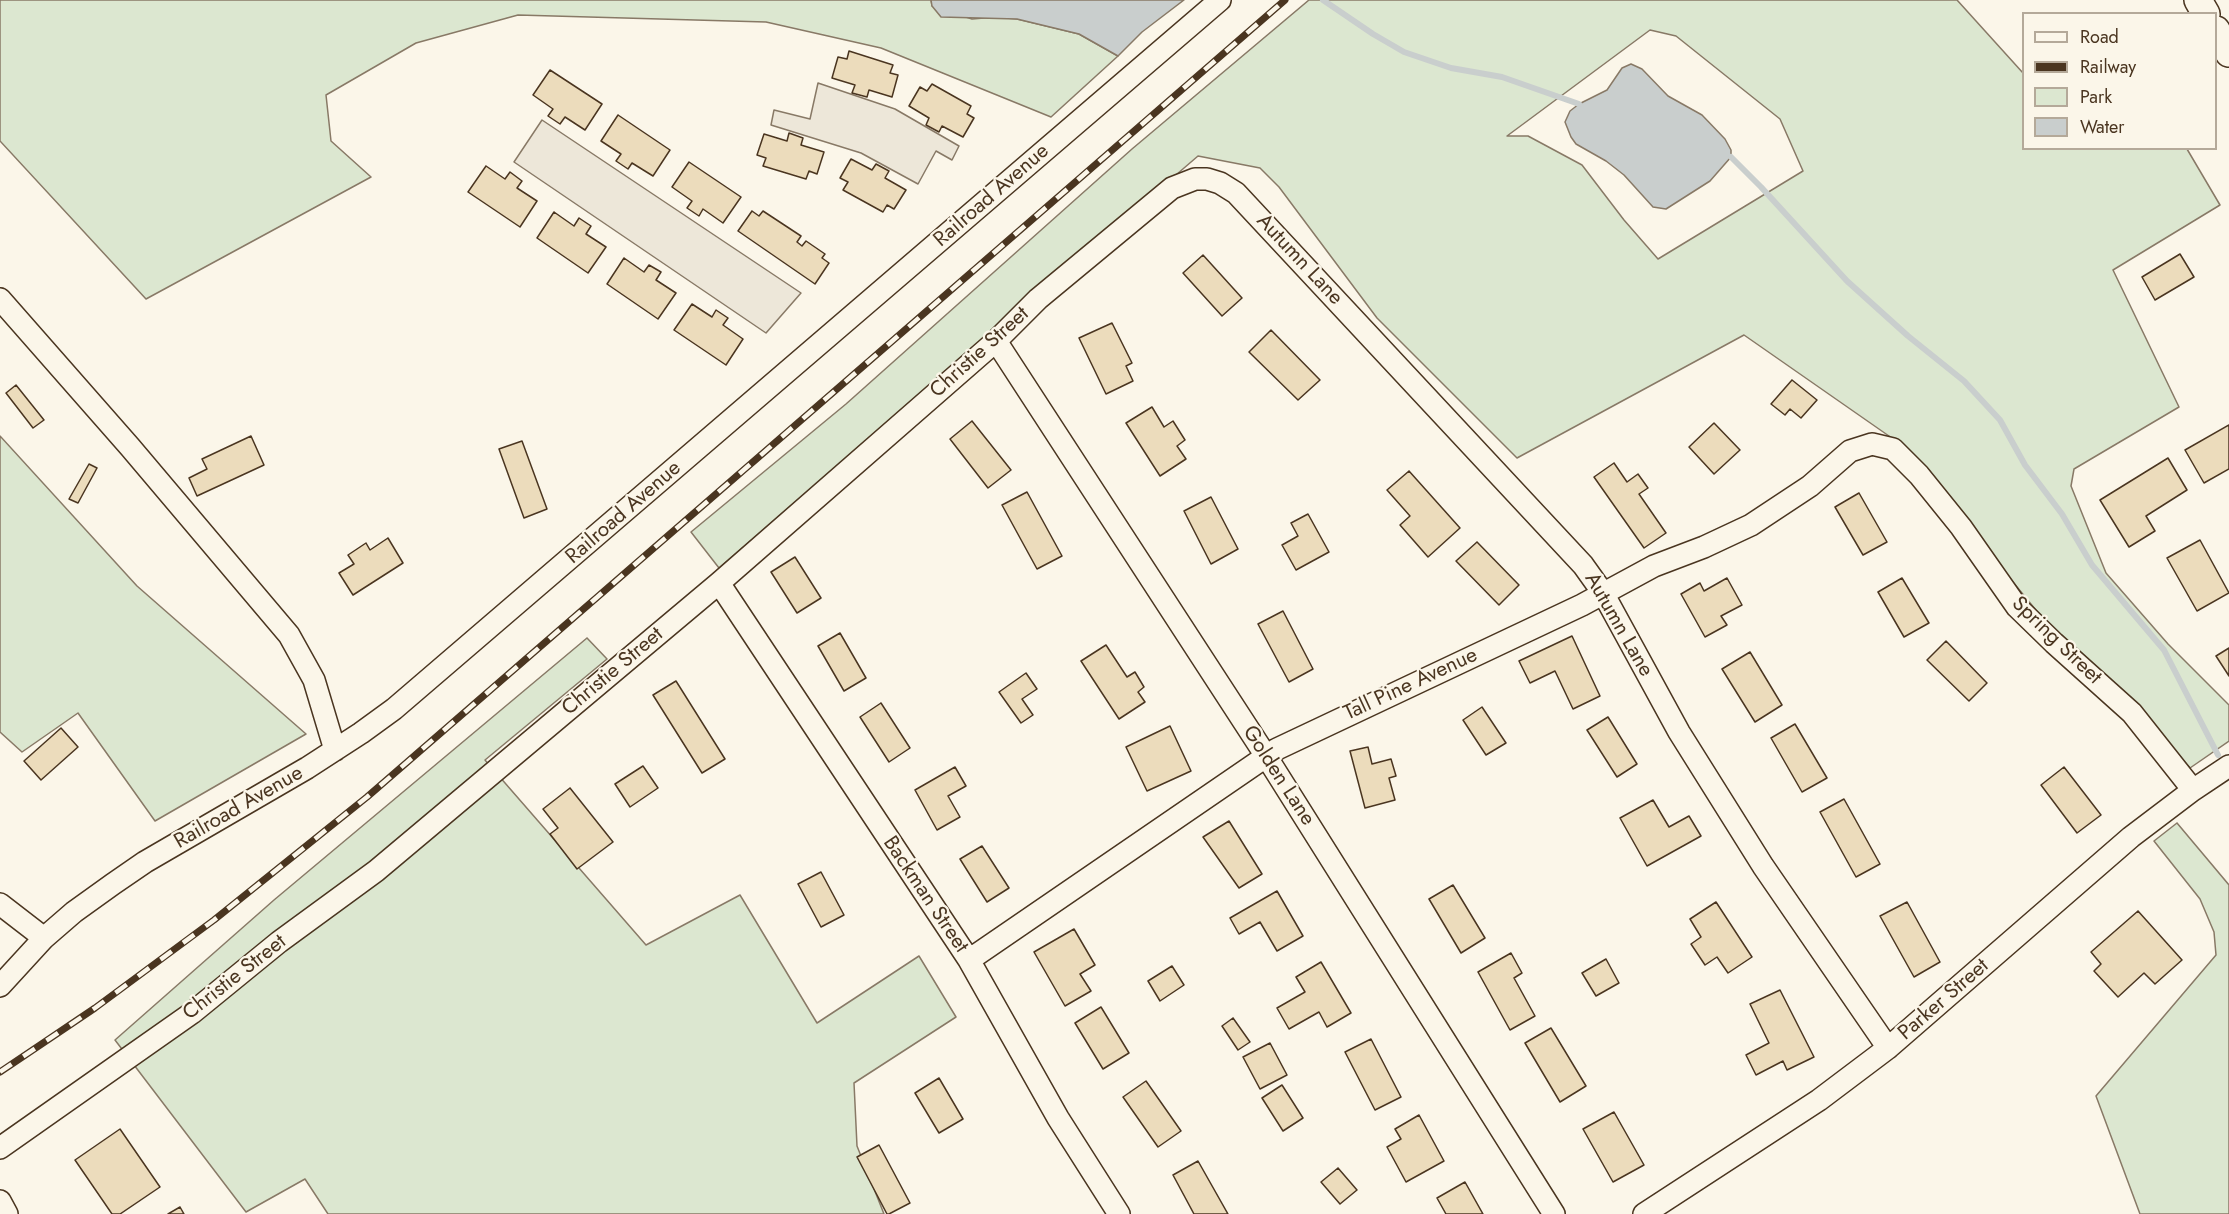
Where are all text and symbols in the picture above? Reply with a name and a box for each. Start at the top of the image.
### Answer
legend [2022,12,2217,150]
text: Road [2080,24,2119,50]
text: Railway [2080,54,2136,80]
text: Park [2080,84,2112,110]
text: Water [2080,114,2124,140]
street label: Railroad Avenue [929,139,1055,253]
street label: Autumn Lane [1250,209,1348,311]
street label: Christie Street [925,302,1035,404]
street label: Railroad Avenue [561,456,687,570]
street label: Autumn Lane [1578,569,1658,681]
street label: Spring Street [2006,592,2106,690]
street label: Christie Street [557,622,669,722]
street label: Tall Pine Avenue [1340,643,1482,727]
street label: Golden Lane [1236,721,1320,831]
street label: Railroad Avenue [170,761,308,855]
street label: Backman Street [877,832,973,958]
street label: Christie Street [178,930,292,1026]
street label: Parker Street [1894,954,1994,1046]

